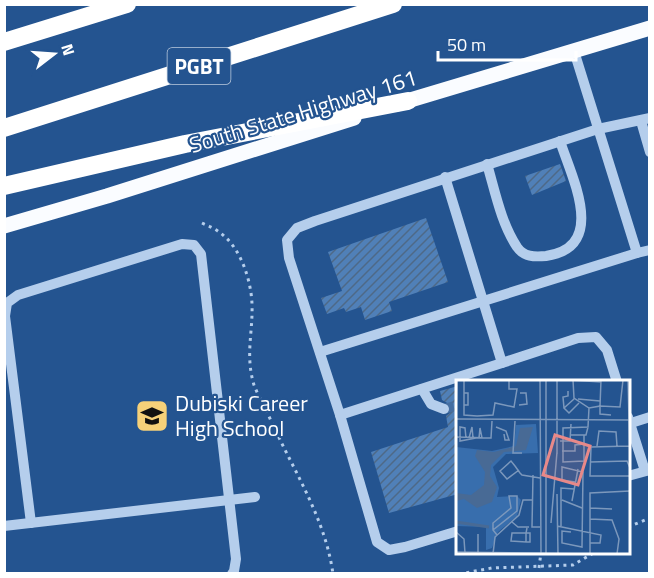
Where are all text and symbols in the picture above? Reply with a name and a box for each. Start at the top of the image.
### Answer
north arrow [24,24,84,84]
scale bar [438,24,576,62]
text: 50 m [447,31,486,58]
text: N [55,41,81,58]
road number: PGBT [168,48,230,84]
street label: South State Highway 161 [185,60,421,162]
inset map [456,380,630,554]
place label: Dubiski Career High School [175,386,308,445]
school or university icon: Dubiski Career High School [134,398,170,434]

